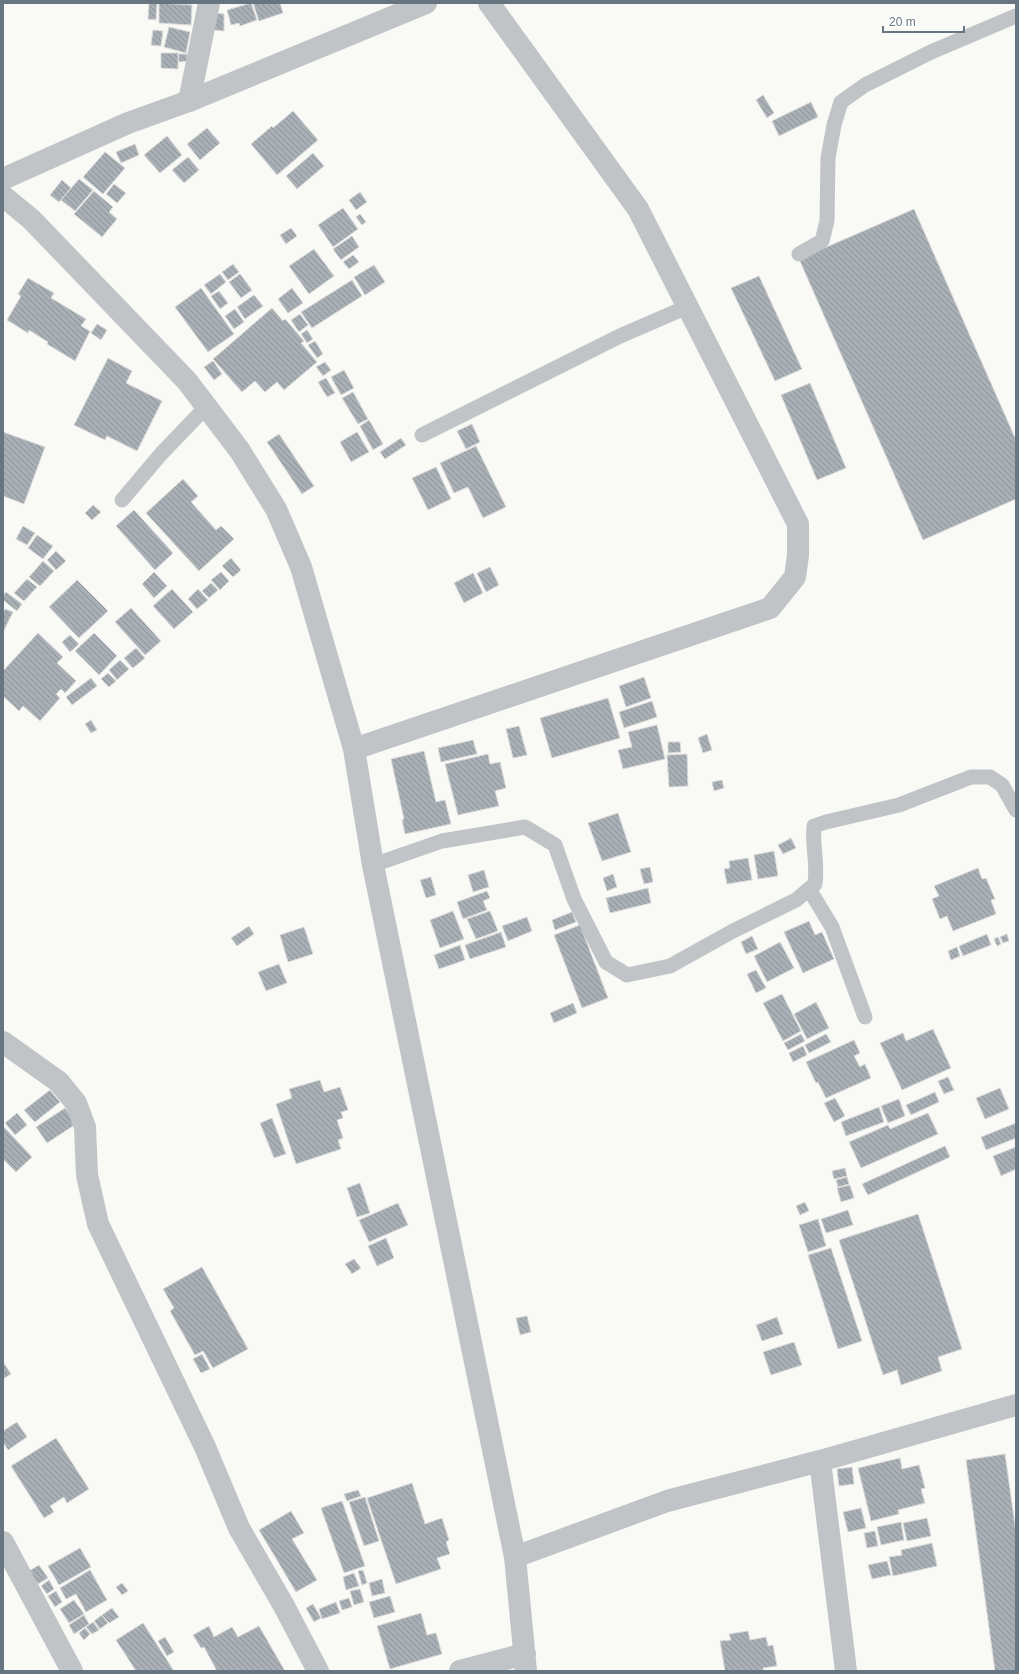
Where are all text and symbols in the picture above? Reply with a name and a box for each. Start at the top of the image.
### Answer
scale bar [883,8,964,34]
text: 20 m [889,15,916,29]

